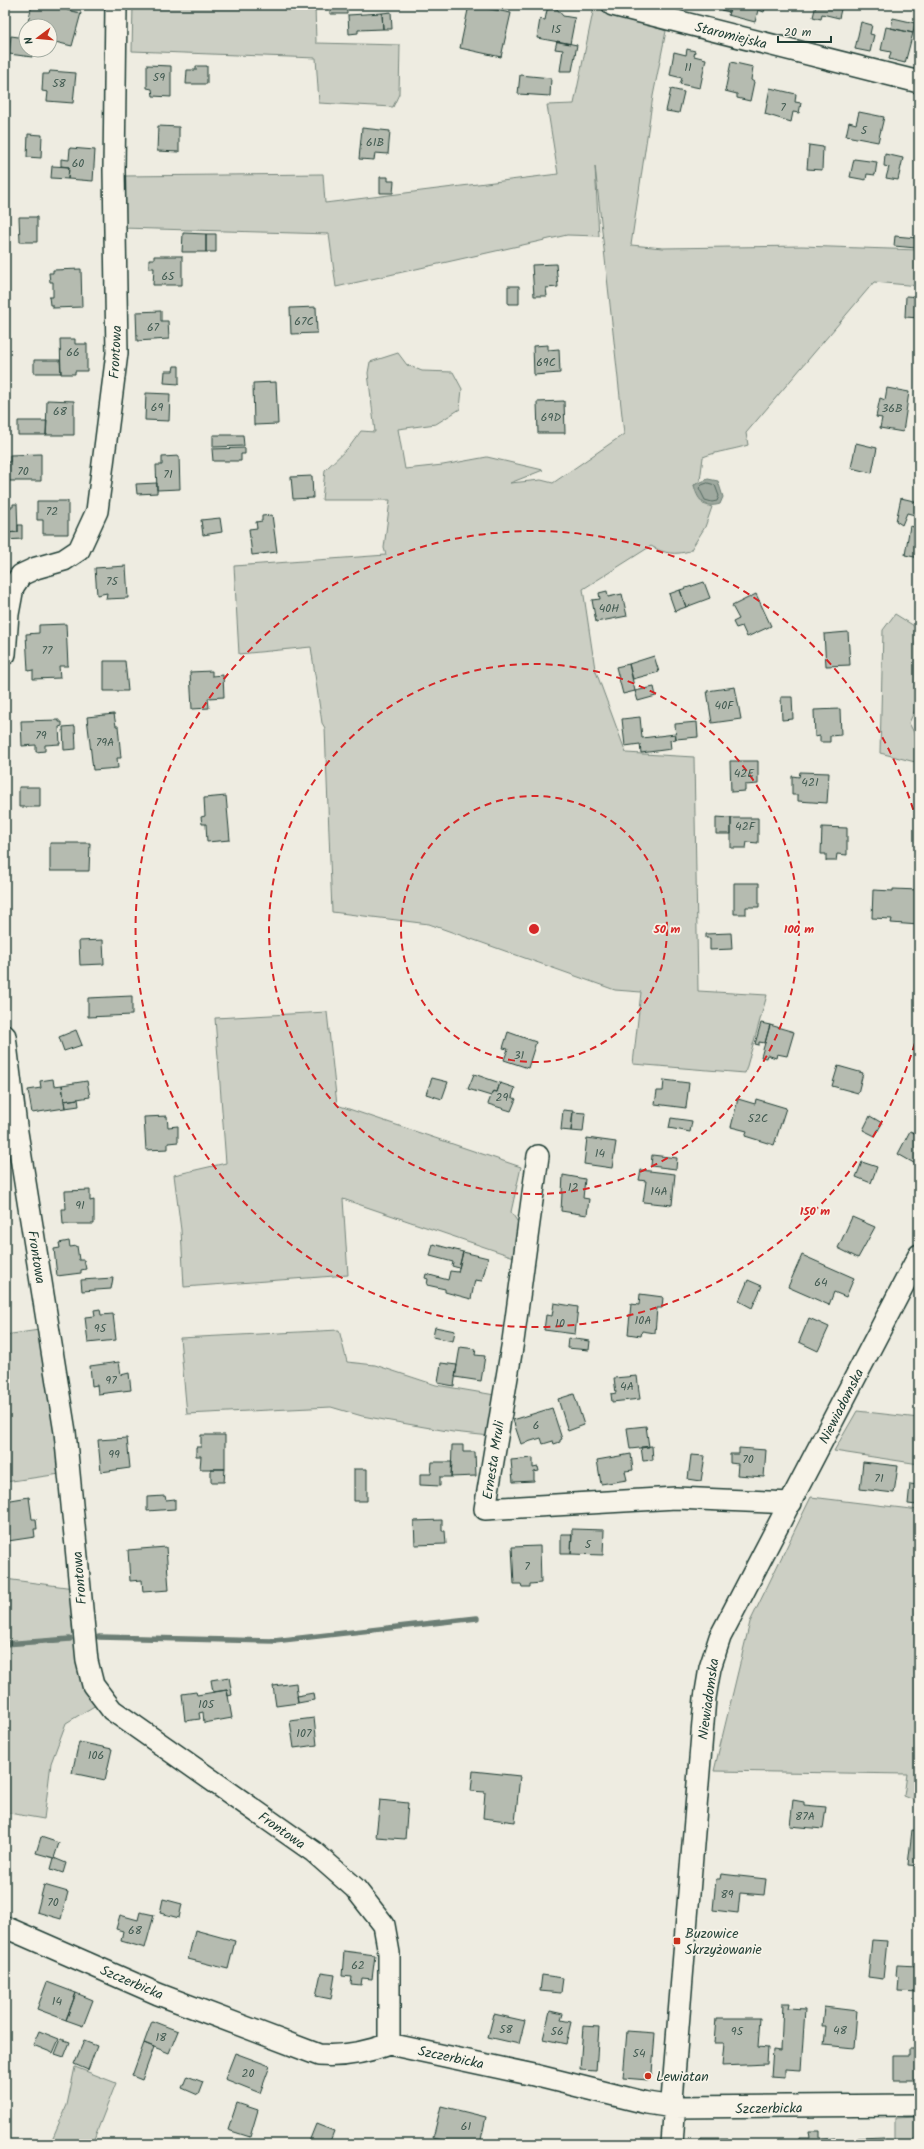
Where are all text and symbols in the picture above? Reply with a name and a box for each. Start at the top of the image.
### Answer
street label: Staromiejska [692,16,769,56]
north arrow [18,18,58,58]
scale bar [778,18,831,44]
house number: 15 [551,20,563,39]
text: 20 m [784,23,812,42]
text: N [20,35,39,46]
house number: 11 [684,58,692,77]
house number: 59 [153,68,165,87]
house number: 58 [52,74,67,93]
house number: 7 [780,98,786,117]
house number: 5 [861,121,869,140]
house number: 61B [366,133,384,152]
house number: 60 [72,154,84,173]
house number: 65 [161,267,176,286]
house number: 67C [294,312,314,331]
house number: 67 [147,318,160,337]
street label: Frontowa [104,325,128,379]
house number: 66 [66,343,80,362]
house number: 69C [536,353,556,372]
house number: 69 [151,398,163,417]
house number: 36B [881,399,903,418]
house number: 68 [53,402,68,421]
house number: 69D [541,408,561,427]
house number: 70 [17,462,29,481]
house number: 71 [163,465,173,484]
house number: 72 [46,502,58,521]
house number: 75 [106,572,120,591]
house number: 40H [599,599,619,618]
house number: 77 [41,641,53,660]
house number: 40F [715,696,735,715]
house number: 79 [35,726,47,745]
house number: 79A [96,733,114,752]
house number: 42E [734,764,755,783]
house number: 42I [801,773,819,792]
house number: 42F [735,817,757,836]
text: 50 m [653,920,681,939]
text: 100 m [784,920,814,939]
centre of rings [527,922,541,936]
house number: 31 [514,1046,525,1065]
house number: 29 [496,1088,509,1107]
house number: 52C [748,1109,768,1128]
house number: 14 [595,1144,606,1163]
house number: 12 [568,1178,578,1197]
house number: 14A [650,1182,668,1201]
house number: 91 [75,1196,85,1215]
text: 150 m [800,1202,830,1221]
street label: Frontowa [21,1229,51,1285]
house number: 64 [814,1273,828,1292]
house number: 10A [634,1311,652,1330]
house number: 10 [555,1314,565,1333]
house number: 95 [94,1319,108,1338]
street label: Niewiadomska [813,1365,870,1448]
house number: 97 [105,1371,117,1390]
house number: 4A [620,1377,634,1396]
house number: 6 [533,1416,539,1435]
street label: Ernesta Mruli [477,1419,511,1501]
house number: 99 [108,1445,120,1464]
house number: 70 [742,1450,754,1469]
house number: 71 [874,1469,884,1488]
house number: 5 [585,1535,593,1554]
street label: Frontowa [67,1550,93,1606]
house number: 7 [524,1557,530,1576]
street label: Niewiadomska [692,1657,726,1741]
house number: 105 [198,1695,216,1714]
house number: 107 [296,1724,312,1743]
house number: 106 [88,1746,104,1765]
street label: Frontowa [253,1806,310,1855]
house number: 87A [795,1807,815,1826]
house number: 89 [720,1885,734,1904]
house number: 70 [47,1893,59,1912]
house number: 68 [128,1921,143,1940]
place label: Buzowice Skrzyżowanie [685,1923,763,1961]
marker: Buzowice Skrzyżowanie [672,1936,682,1946]
house number: 62 [351,1956,365,1975]
street label: Szczerbicka [96,1960,167,2006]
house number: 14 [52,1992,63,2011]
house number: 58 [499,2020,514,2039]
house number: 48 [833,2021,848,2040]
house number: 56 [550,2022,564,2041]
house number: 95 [731,2022,745,2041]
house number: 18 [156,2028,167,2047]
street label: Szczerbicka [416,2040,486,2076]
house number: 54 [632,2044,646,2063]
house number: 20 [242,2064,254,2083]
place label: Lewiatan [656,2066,709,2088]
marker: Lewiatan [643,2071,653,2081]
street label: Szczerbicka [735,2097,803,2121]
house number: 61 [461,2117,471,2136]

